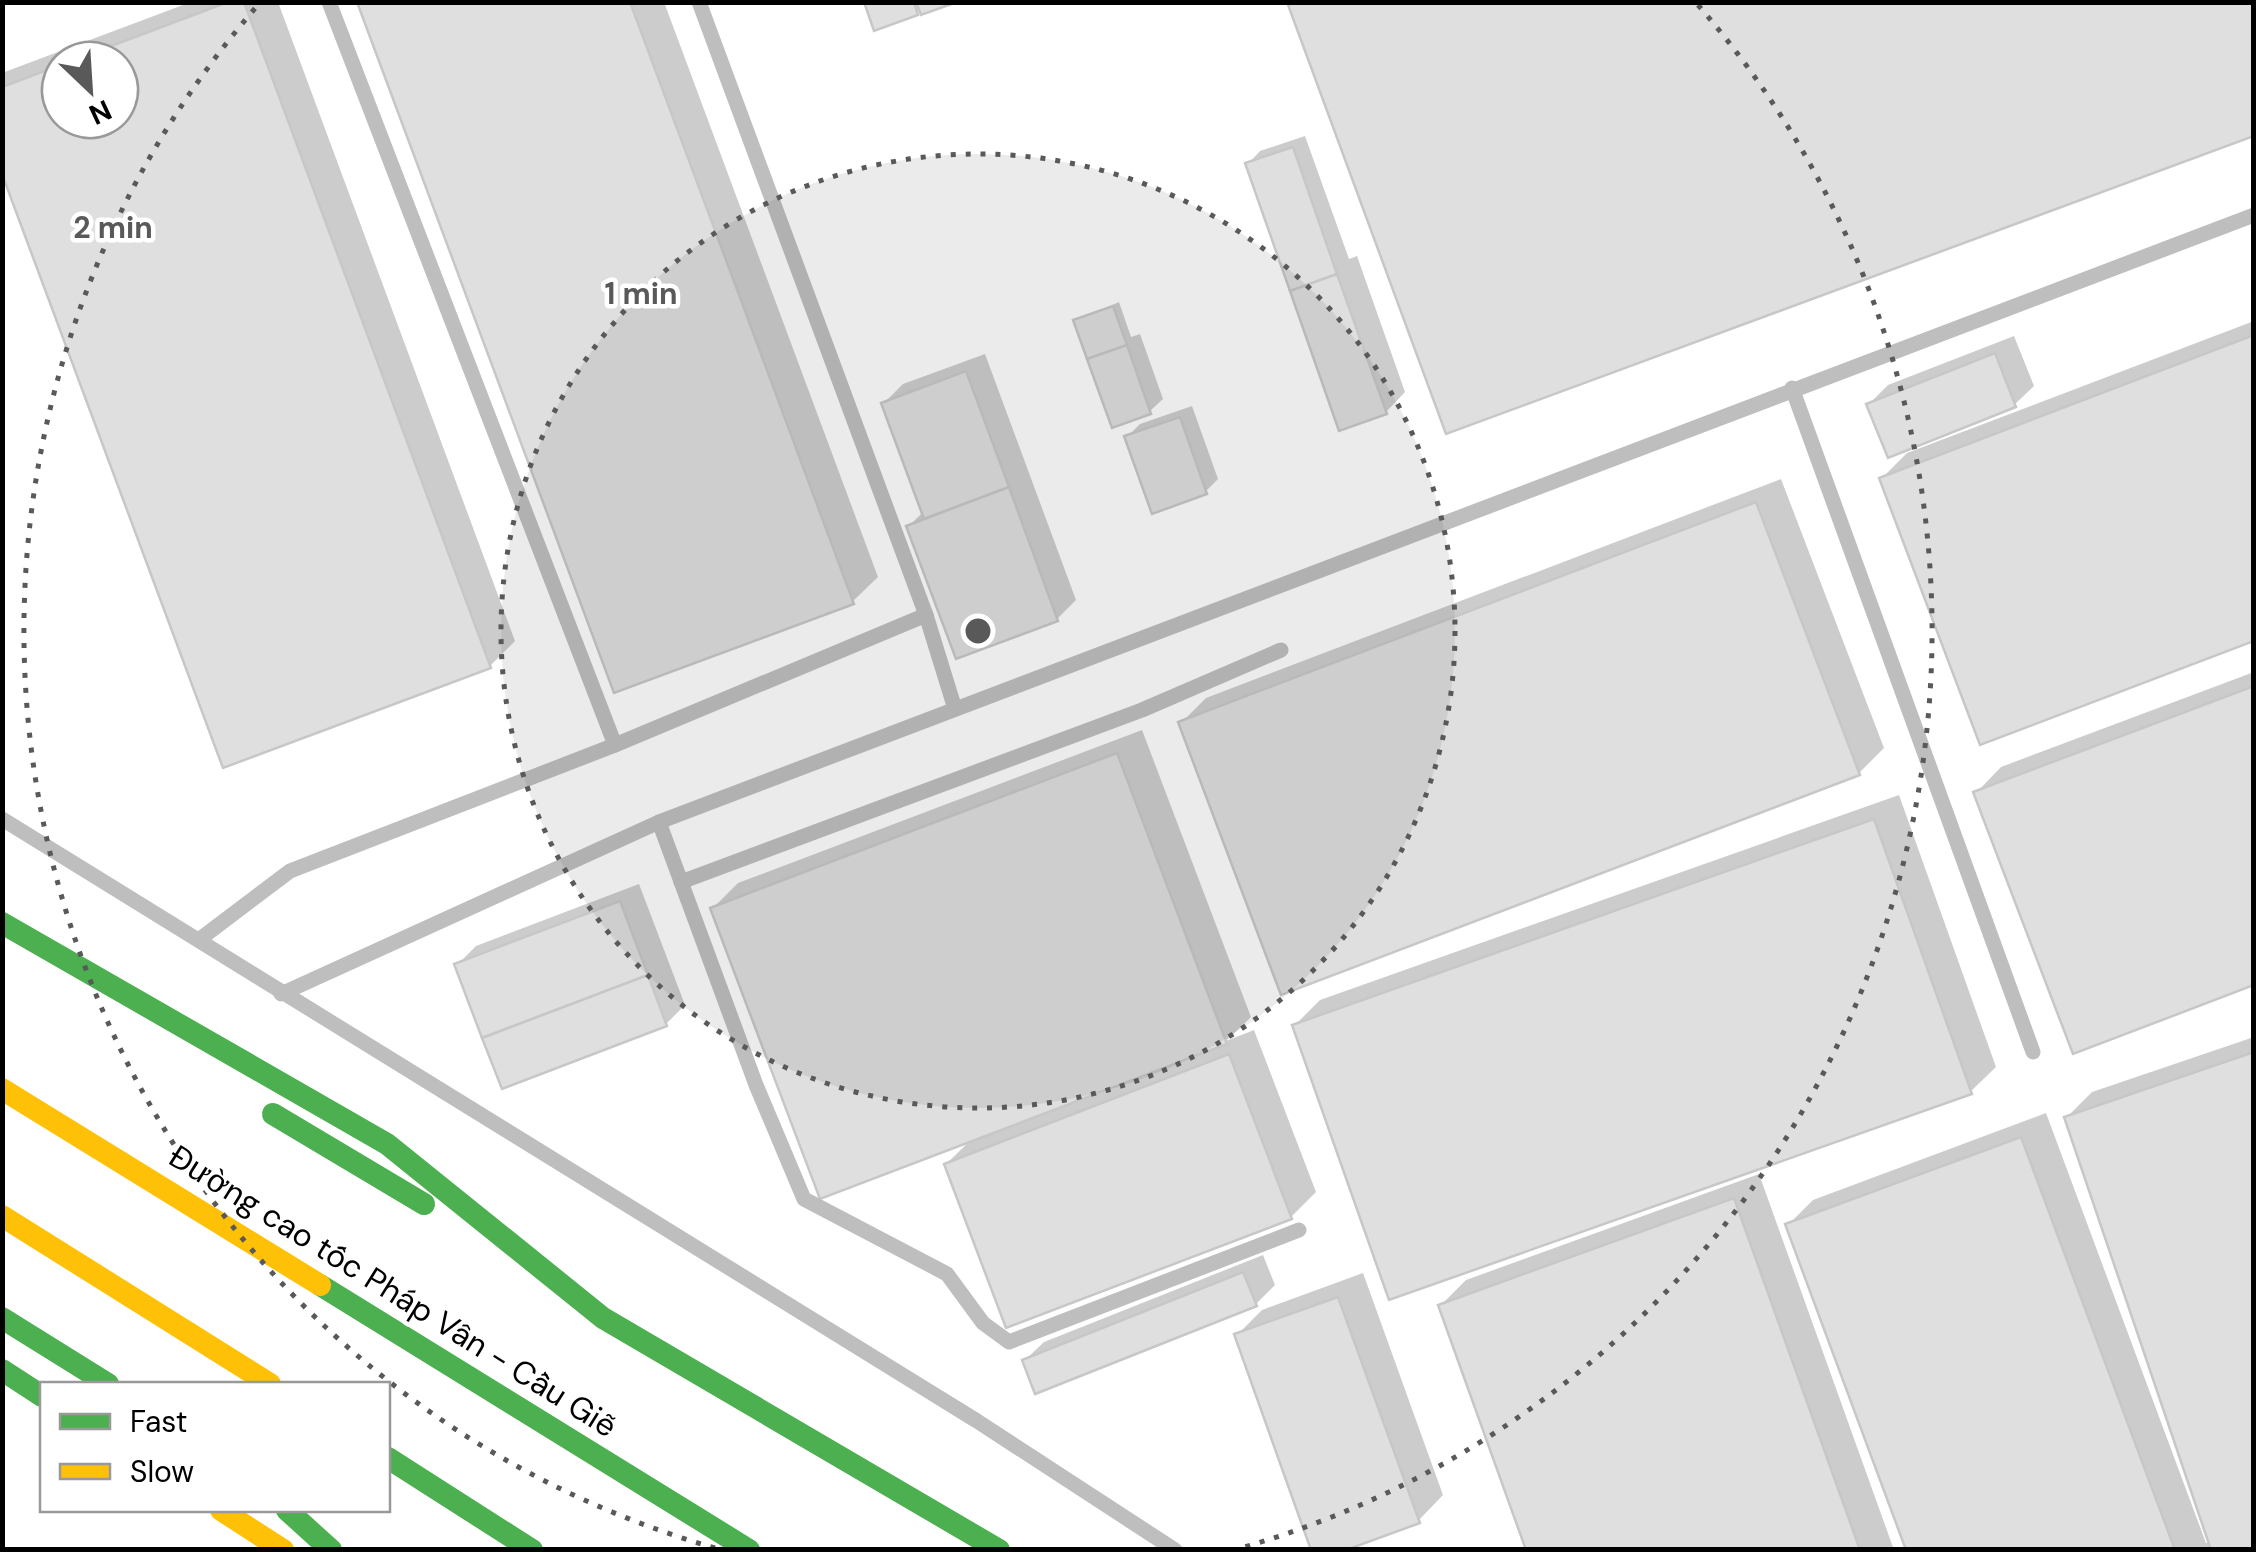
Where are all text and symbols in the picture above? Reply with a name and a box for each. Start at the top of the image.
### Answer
north arrow [40,40,140,140]
text: N [83,91,117,133]
text: 2 min [73,208,153,247]
text: 1 min [605,274,677,313]
centre of rings [960,613,996,649]
street label: Đường cao tốc Pháp Vân - Cầu Giẽ [161,1135,625,1447]
legend [40,1382,390,1512]
text: Fast [130,1402,188,1441]
text: Slow [130,1452,194,1491]

